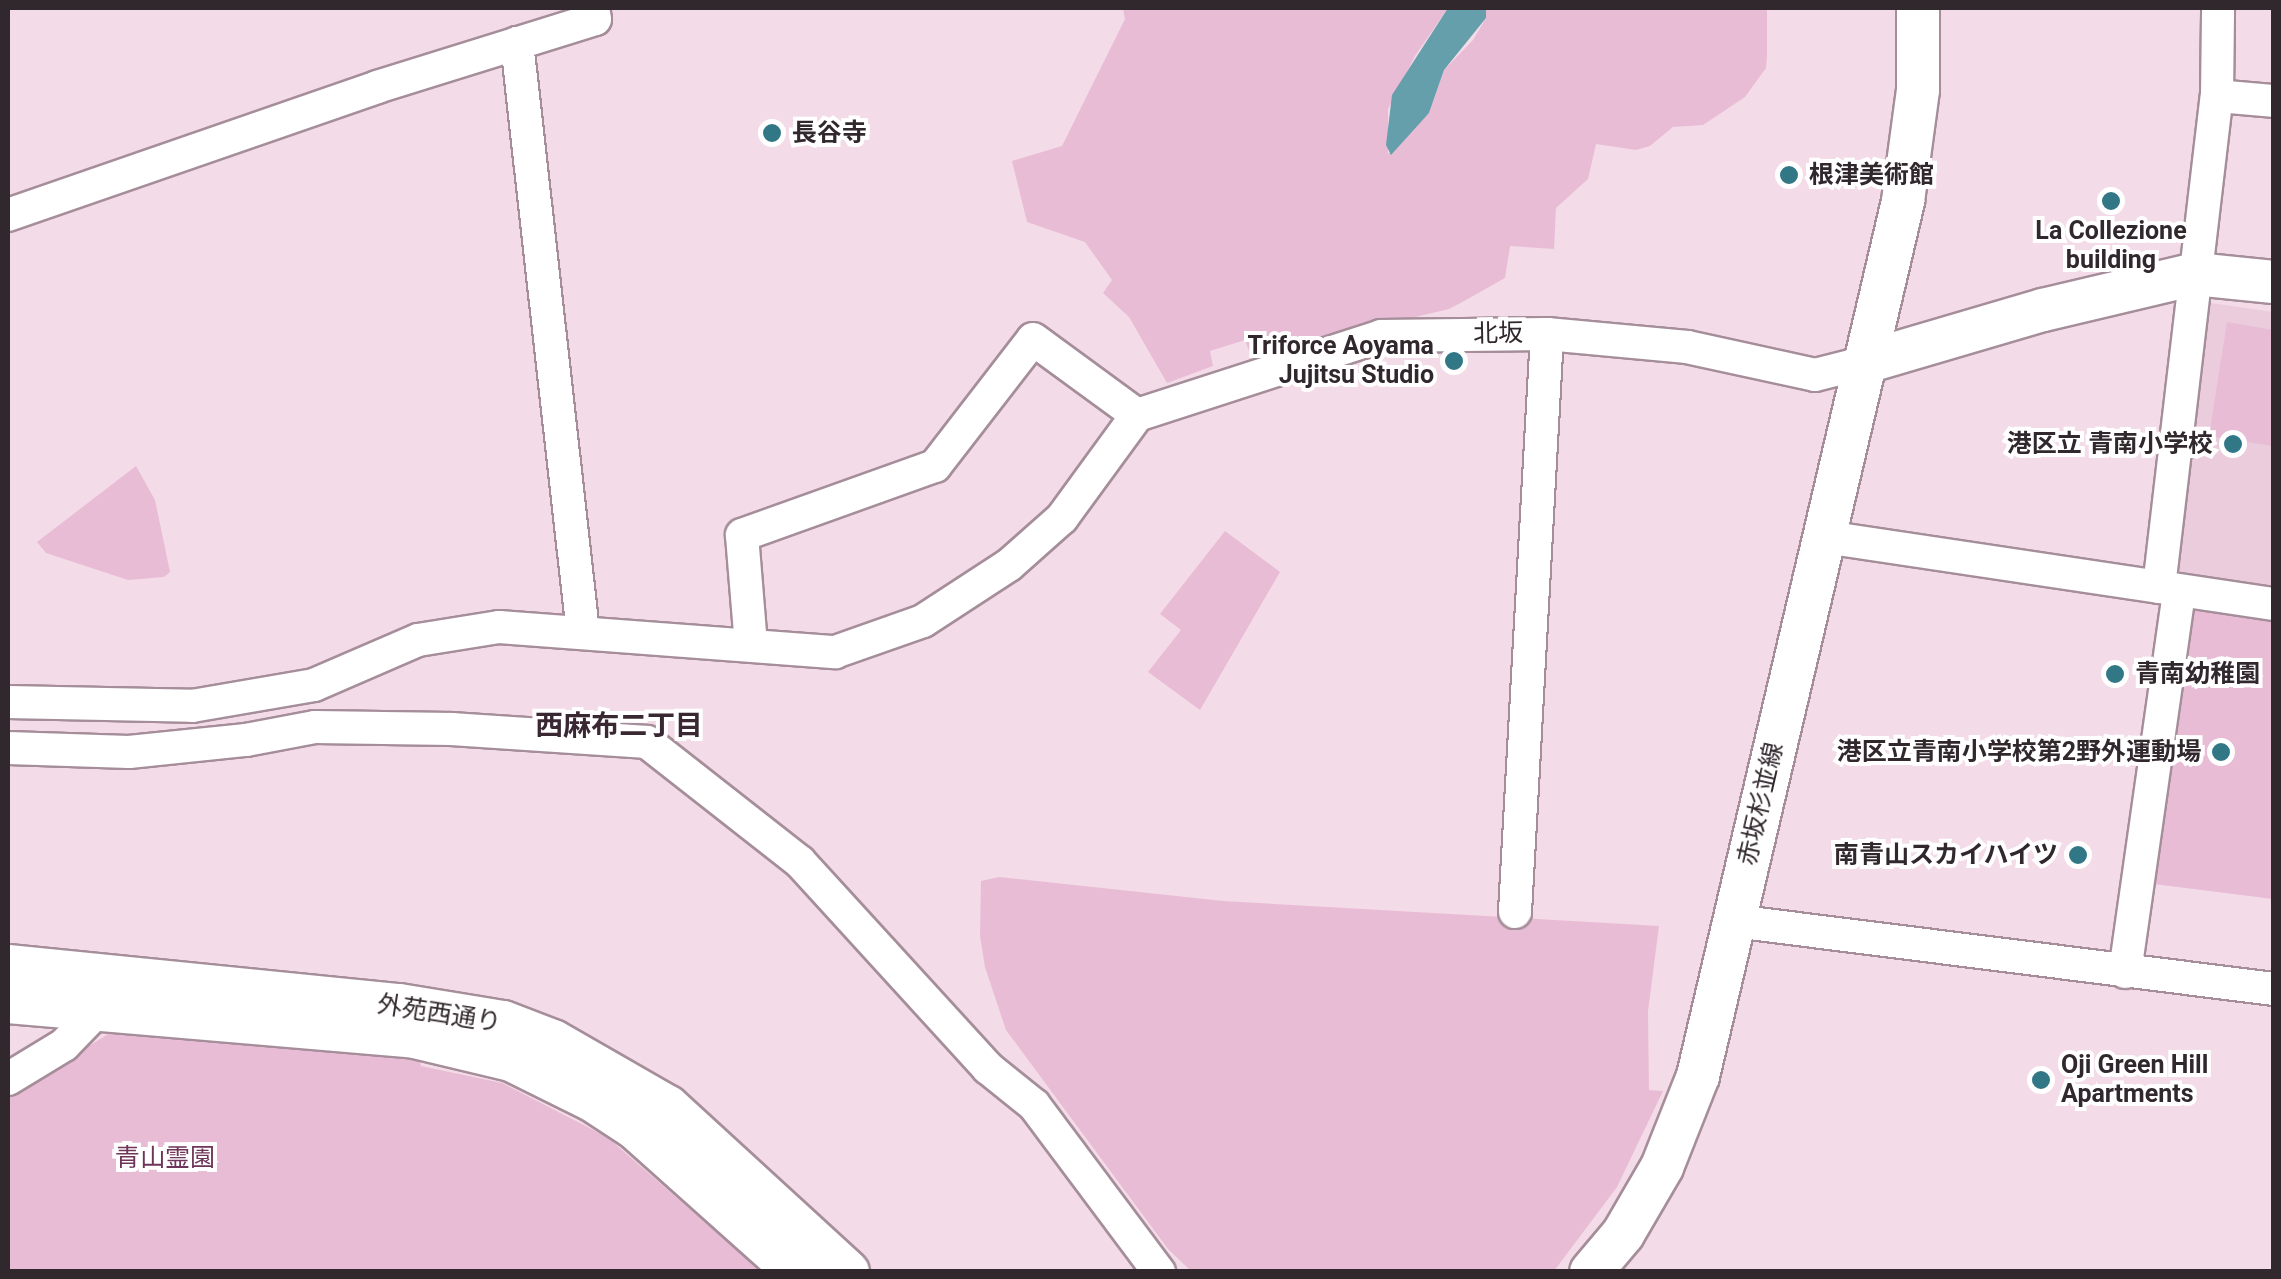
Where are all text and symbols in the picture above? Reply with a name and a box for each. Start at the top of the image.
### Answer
place label: 長谷寺 [792,118,867,148]
marker: 長谷寺 [761,122,783,144]
place label: 根津美術館 [1809,160,1934,190]
marker: 根津美術館 [1778,164,1800,186]
marker: La Collezione building [2100,190,2122,212]
place label: La Collezione building [2035,217,2187,276]
street label: 北坂 [1473,319,1523,349]
place label: Triforce Aoyama Jujitsu Studio [1247,332,1434,391]
marker: Triforce Aoyama Jujitsu Studio [1443,350,1465,372]
place label: 港区立 青南小学校 [2007,429,2213,459]
marker: 港区立 青南小学校 [2222,433,2244,455]
place label: 青南幼稚園 [2135,659,2260,689]
marker: 青南幼稚園 [2104,663,2126,685]
district label: 西麻布二丁目 [535,709,703,743]
place label: 港区立青南小学校第2野外運動場 [1837,737,2201,767]
street label: 赤坂杉並線 [1732,740,1790,868]
marker: 港区立青南小学校第2野外運動場 [2210,741,2232,763]
place label: 南青山スカイハイツ [1833,840,2058,870]
marker: 南青山スカイハイツ [2067,844,2089,866]
street label: 外苑西通り [375,989,503,1039]
place label: Oji Green Hill Apartments [2061,1051,2208,1110]
marker: Oji Green Hill Apartments [2030,1069,2052,1091]
park label: 青山霊園 [115,1143,215,1173]

